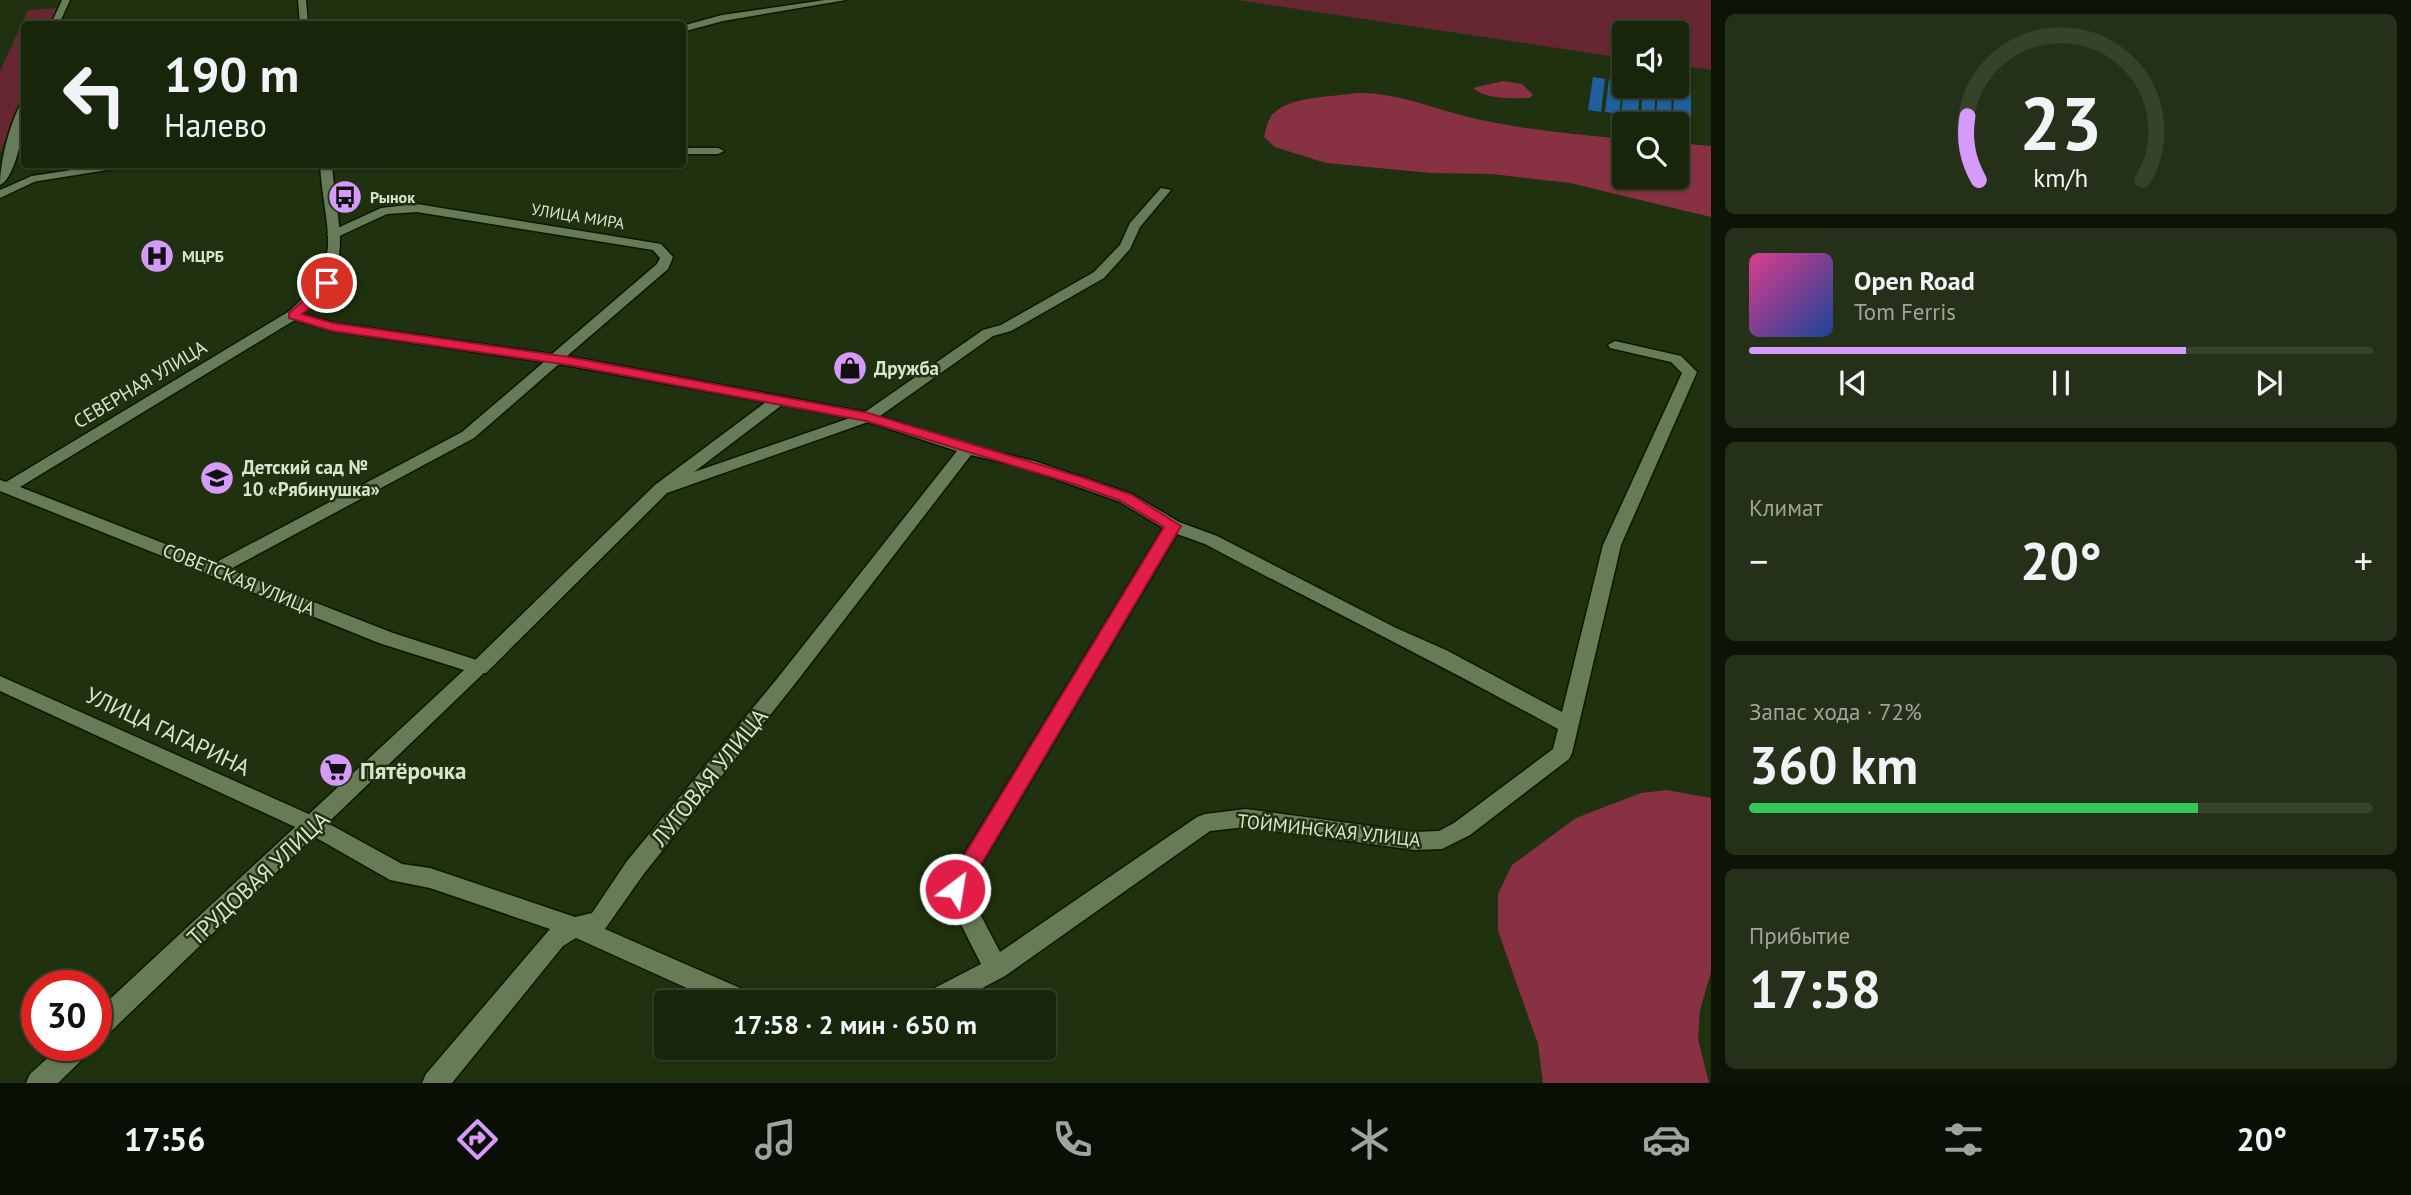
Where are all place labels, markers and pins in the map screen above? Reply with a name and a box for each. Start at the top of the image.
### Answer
bus stop icon: Рынок [326,178,364,216]
place label: Рынок [370,187,415,207]
hospital icon: МЦРБ [138,237,176,275]
place label: МЦРБ [182,246,224,266]
pin [297,253,357,313]
shop icon: Дружба [831,349,869,387]
place label: Дружба [874,356,939,380]
place label: Детский сад № 10 «Рябинушка» [242,455,380,501]
school or university icon: Детский сад № 10 «Рябинушка» [198,459,236,497]
supermarket icon: Пятёрочка [317,751,355,789]
place label: Пятёрочка [360,756,466,785]

